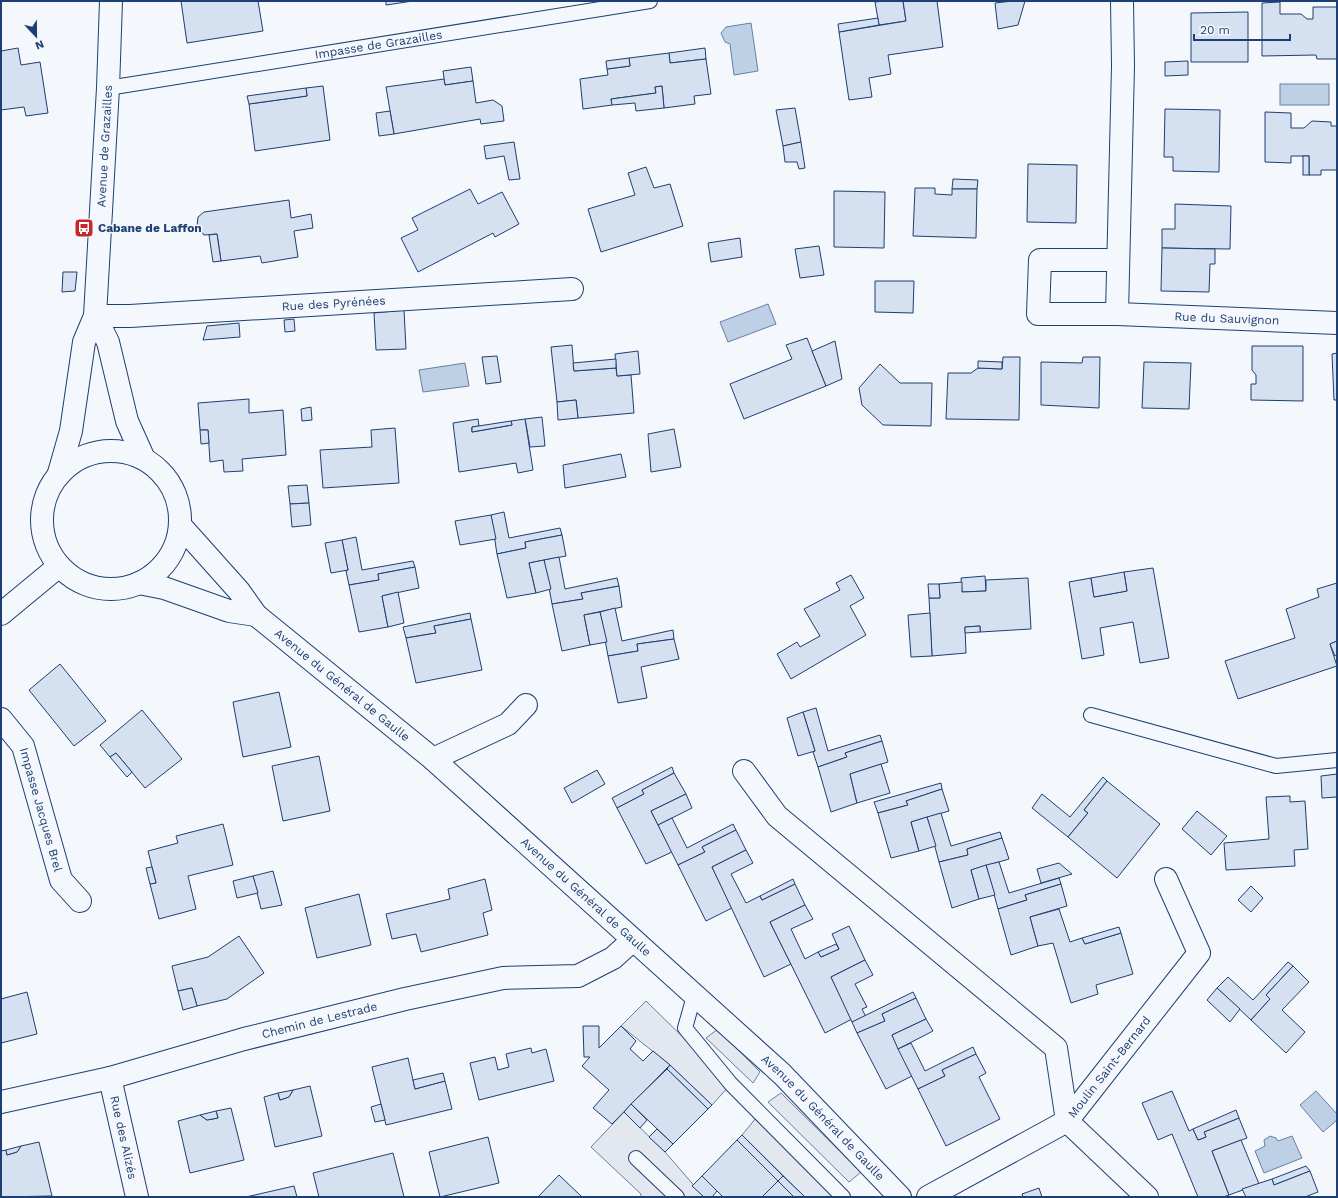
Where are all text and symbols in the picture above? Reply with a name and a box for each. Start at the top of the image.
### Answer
north arrow [16,16,56,56]
scale bar [1194,16,1290,42]
text: 20 m [1200,23,1230,37]
street label: Impasse de Grazailles [314,27,443,62]
text: N [33,37,46,52]
street label: Avenue de Grazailles [94,85,115,208]
bus stop icon: Cabane de Laffon [73,217,95,239]
place label: Cabane de Laffon [98,221,202,235]
street label: Rue des Pyrénées [281,293,386,314]
street label: Rue du Sauvignon [1174,309,1280,328]
street label: Avenue du Général de Gaulle [272,626,413,744]
street label: Impasse Jacques Brel [17,746,65,874]
street label: Avenue du Général de Gaulle [518,835,654,959]
street label: Chemin de Lestrade [260,999,379,1041]
street label: Moulin Saint-Bernard [1065,1013,1154,1121]
street label: Avenue du Général de Gaulle [758,1052,887,1183]
street label: Rue des Alizés [107,1094,140,1181]

